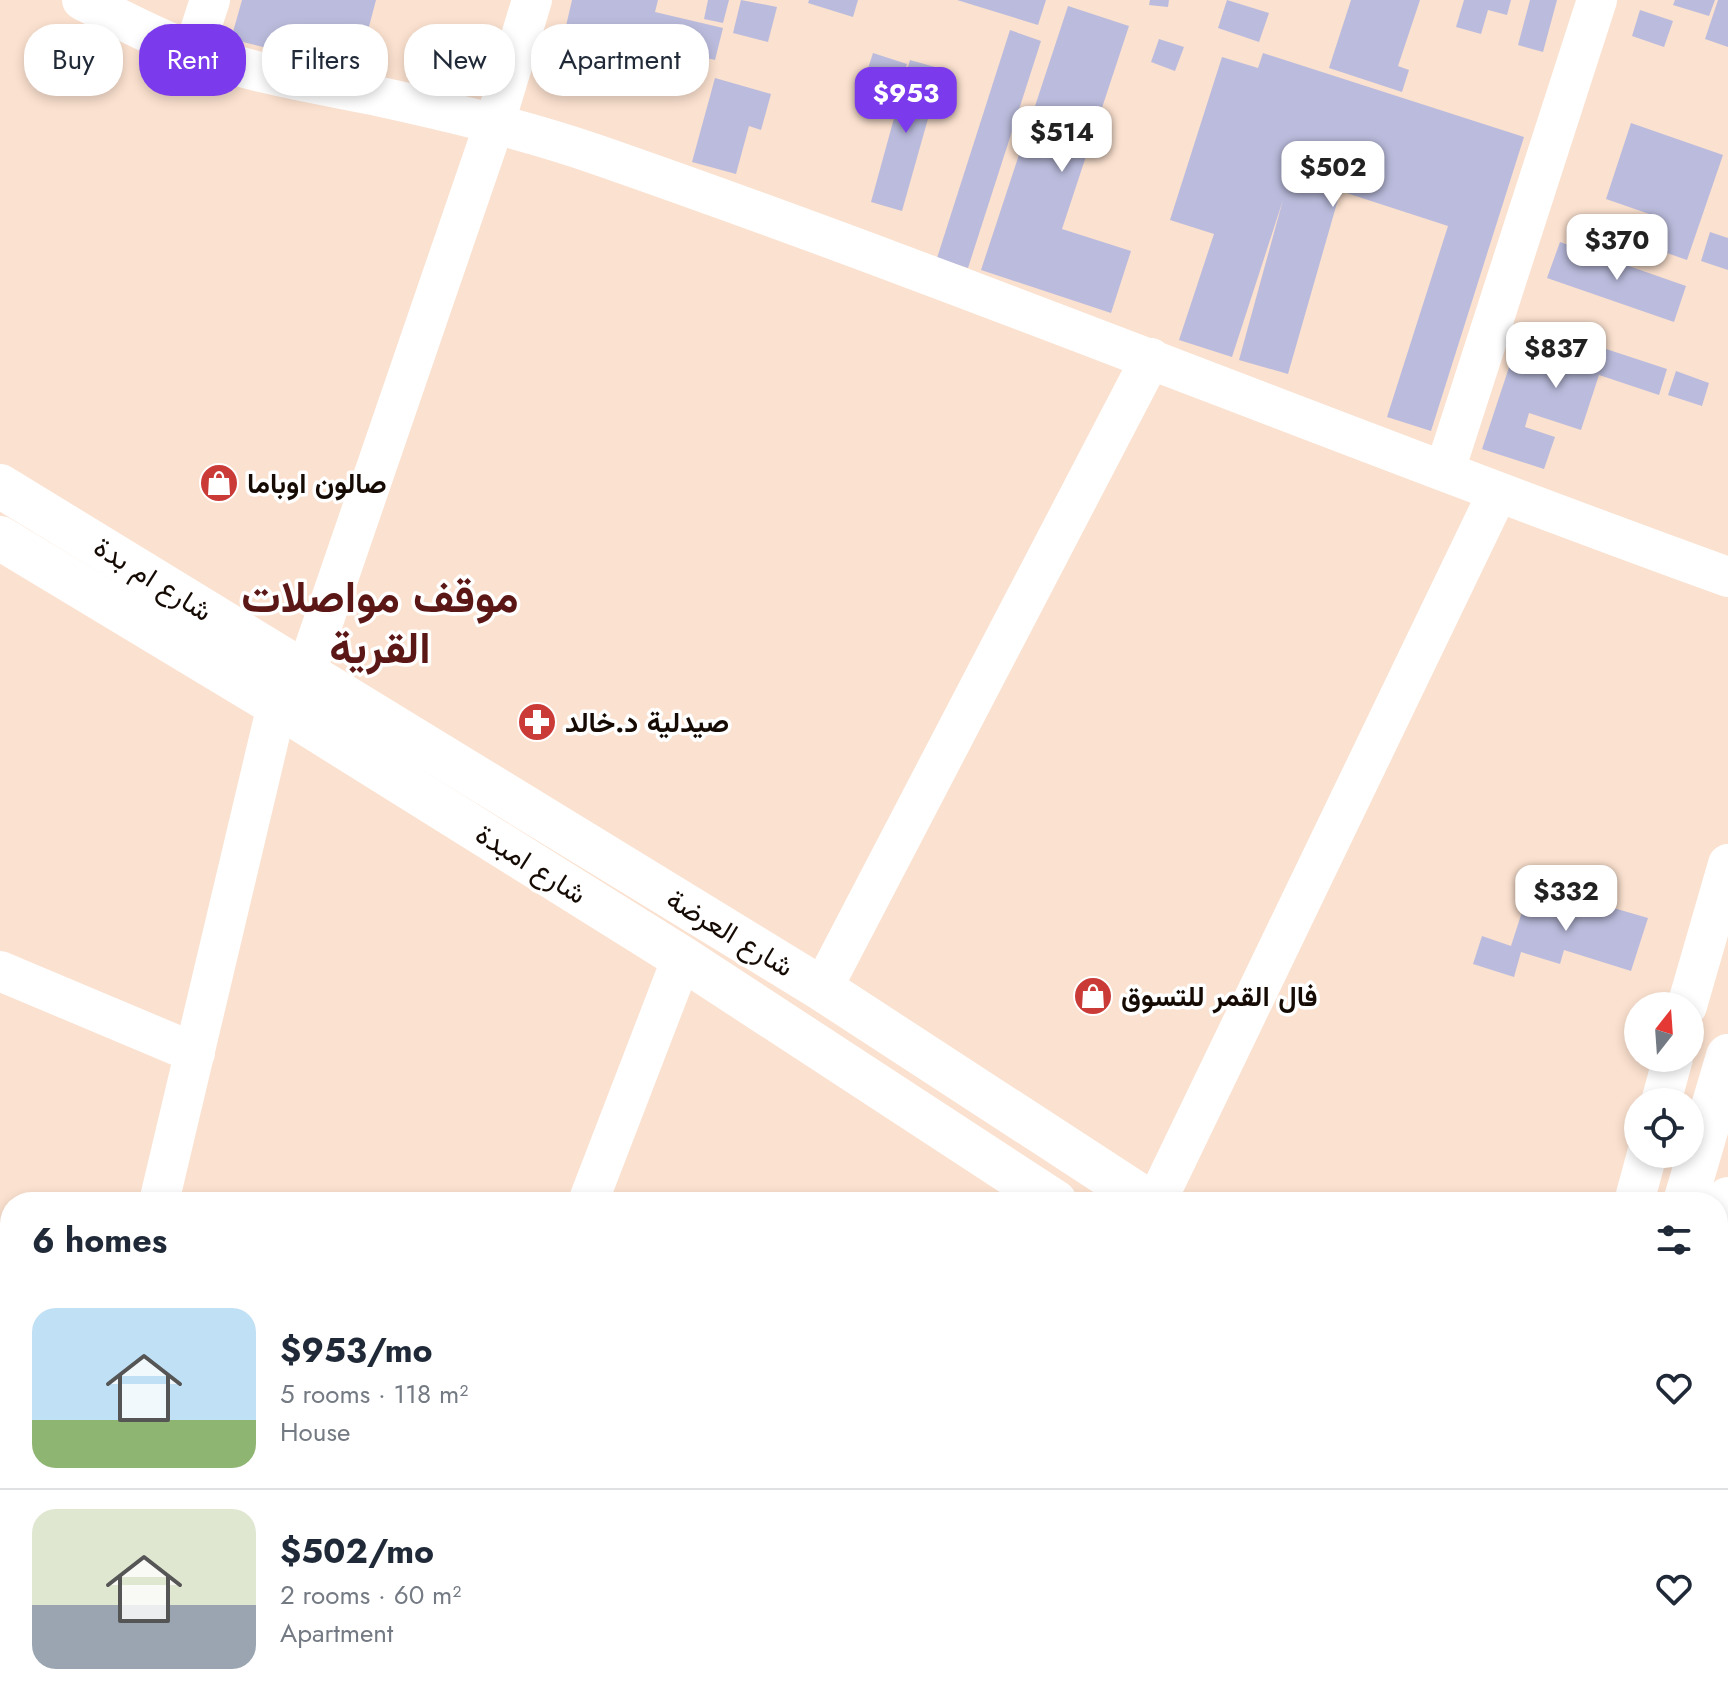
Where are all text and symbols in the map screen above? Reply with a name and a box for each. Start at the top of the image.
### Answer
chip: Buy [24,24,123,96]
chip: Rent [139,24,246,96]
chip: Filters [262,24,388,96]
chip: New [404,24,515,96]
chip: Apartment [531,24,709,96]
pin: $953 [859,67,953,135]
text: $953 [873,74,939,112]
pin: $514 [1015,106,1109,174]
text: $514 [1030,113,1094,151]
pin: $502 [1286,141,1380,209]
text: $502 [1299,148,1367,186]
pin: $370 [1570,214,1664,282]
text: $370 [1585,221,1649,259]
pin: $837 [1509,322,1603,390]
text: $837 [1524,329,1588,367]
shop icon: صالون اوباما [198,462,240,504]
place label: صالون اوباما [247,463,387,504]
street label: شارع ام بدة [86,527,220,631]
district label: موقف مواصلات القرية [241,565,519,680]
pharmacy icon: صيدلية د.خالد [516,701,558,743]
place label: صيدلية د.خالد [565,702,729,743]
street label: شارع امبدة [468,814,594,914]
pin: $332 [1519,865,1613,933]
text: $332 [1533,872,1599,910]
street label: شارع العرضة [659,879,801,987]
shop icon: فال القمر للتسوق [1072,975,1114,1017]
place label: فال القمر للتسوق [1121,976,1318,1017]
north arrow [1624,992,1704,1072]
map controls [1624,992,1704,1168]
button: locate [1624,1088,1704,1168]
text: 6 homes [32,1216,167,1265]
icon: filters [1652,1218,1696,1262]
text: $953/mo [280,1326,433,1375]
icon: home [96,1340,192,1436]
icon: heart [1652,1366,1696,1410]
text: 5 rooms · 118 m² [280,1375,468,1413]
text: House [280,1413,350,1451]
text: $502/mo [280,1527,434,1576]
icon: home [96,1541,192,1637]
icon: heart [1652,1567,1696,1611]
text: 2 rooms · 60 m² [280,1576,461,1614]
text: Apartment [280,1614,393,1652]

